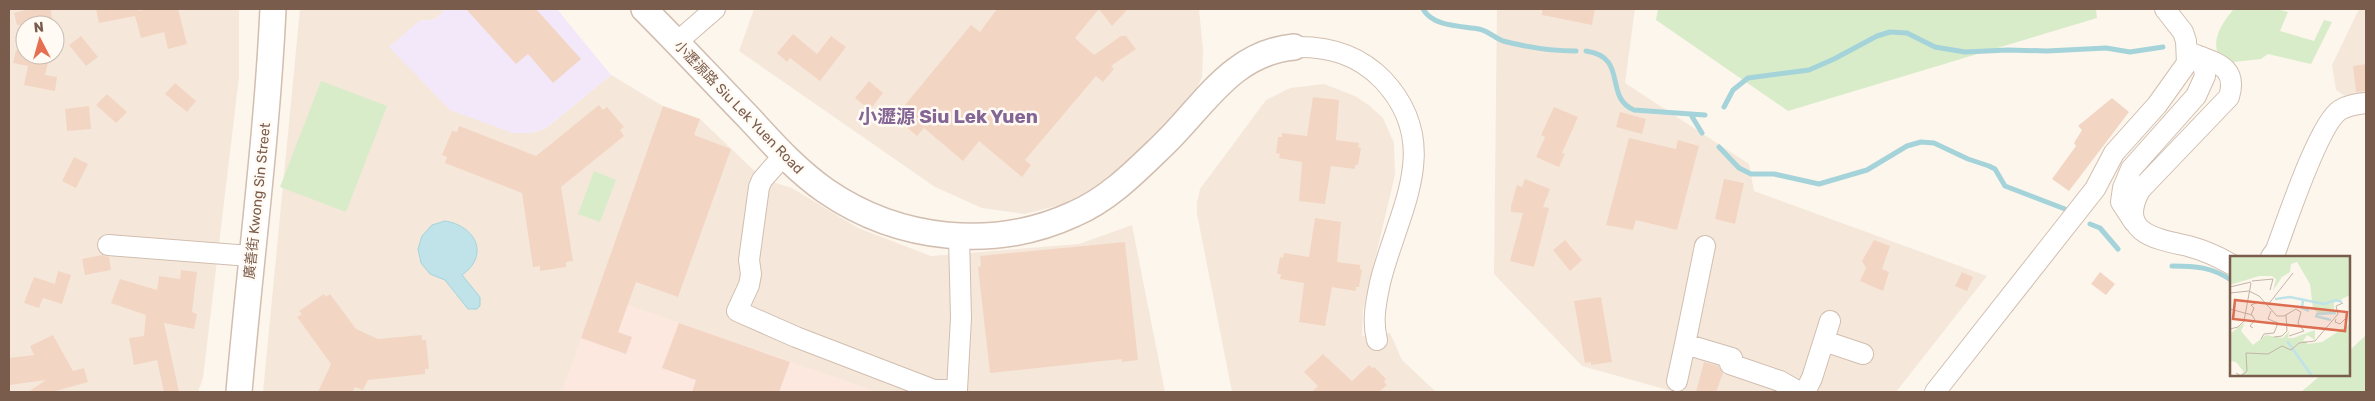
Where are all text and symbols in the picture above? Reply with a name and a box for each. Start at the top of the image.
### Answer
north arrow [15,15,65,65]
text: N [33,19,45,37]
street label: 小瀝源路 Siu Lek Yuen Road [671,37,807,177]
district label: 小瀝源 Siu Lek Yuen [858,105,1038,128]
street label: 廣善街 Kwong Sin Street [241,122,274,280]
inset map [2230,256,2350,376]

